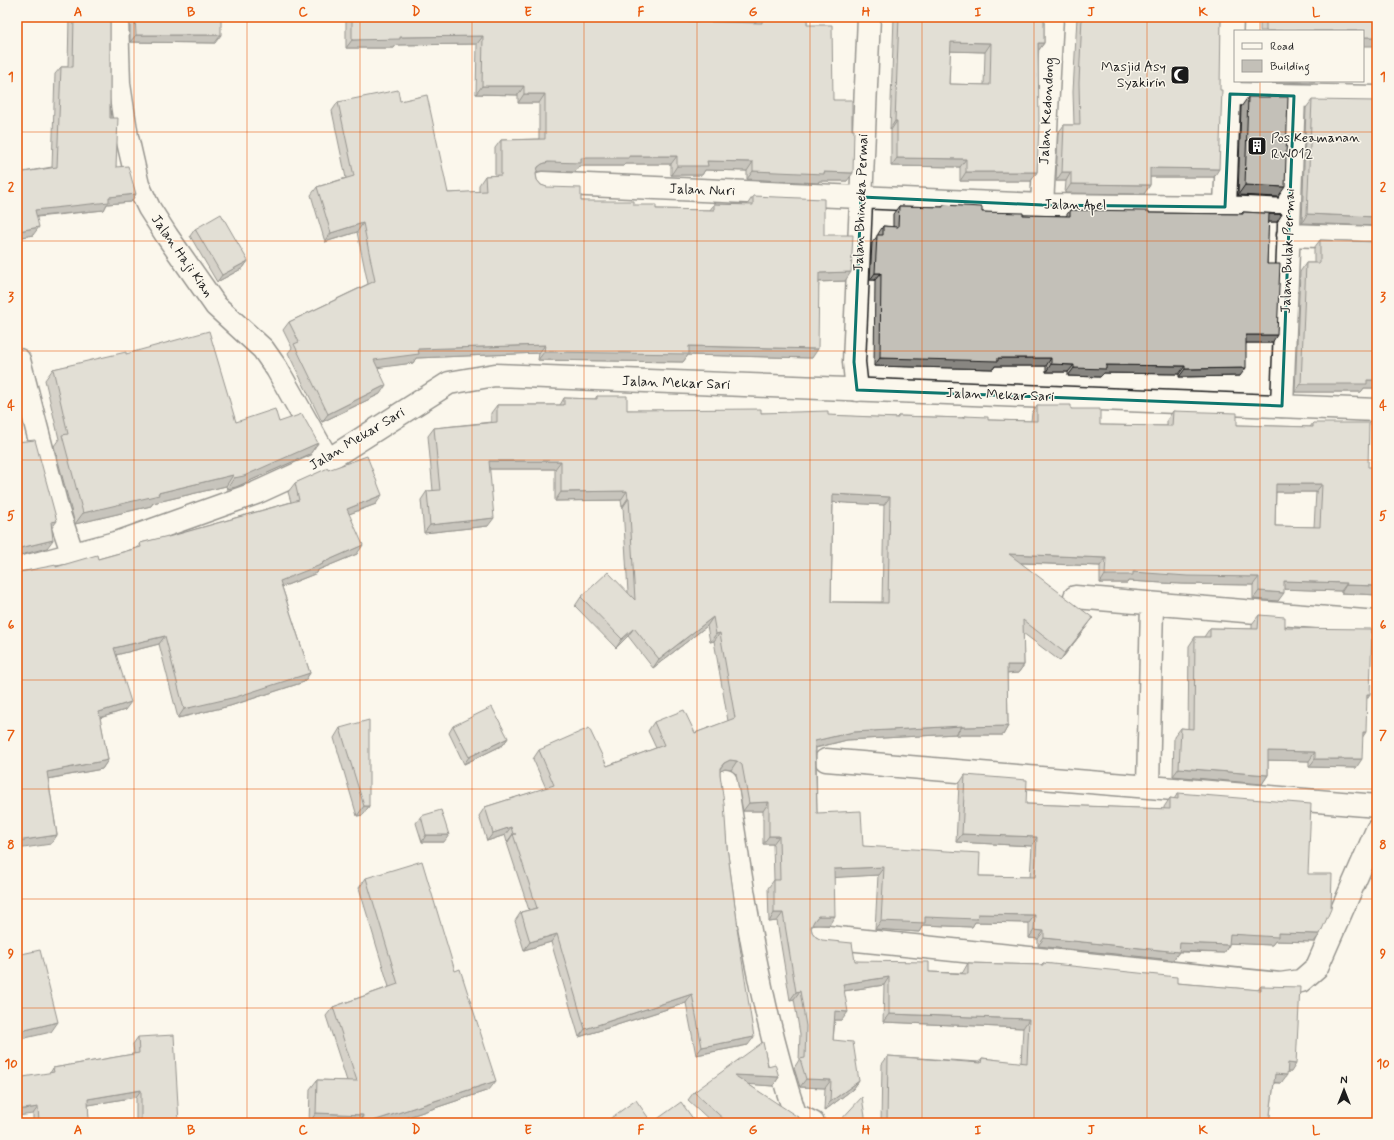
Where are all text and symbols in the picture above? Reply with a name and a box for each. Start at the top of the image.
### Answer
text: A [74,4,82,21]
text: B [187,4,196,21]
text: C [298,4,308,21]
text: D [412,4,421,21]
text: E [524,4,532,21]
text: F [638,4,645,21]
text: G [749,4,758,21]
text: H [862,4,871,21]
text: I [975,4,982,21]
text: J [1087,4,1095,21]
text: K [1198,4,1208,21]
text: L [1312,4,1321,21]
legend [1234,30,1364,82]
text: Road [1270,39,1294,55]
street label: Jalan Kedondong [1035,57,1060,165]
place label: Masjid Asy Syakirin [1101,58,1166,92]
text: Building [1270,59,1310,76]
mosque icon: Masjid Asy Syakirin [1169,64,1191,86]
text: 1 [8,69,14,86]
text: 1 [1380,69,1386,86]
place label: Pos Keamanan RW012 [1271,129,1360,163]
street label: Jalan Bhineka Permai [850,134,872,272]
building icon: Pos Keamanan RW012 [1246,135,1268,157]
text: 2 [8,179,15,196]
text: 2 [1380,179,1387,196]
street label: Jalan Nuri [669,180,735,200]
street label: Jalan Bulak Permai [1277,188,1299,314]
street label: Jalan Apel [1044,195,1106,216]
street label: Jalan Haji Kian [147,211,217,301]
text: 3 [8,289,14,306]
text: 3 [1380,289,1386,306]
street label: Jalan Mekar Sari [622,372,730,394]
street label: Jalan Mekar Sari [946,384,1054,406]
text: 4 [7,398,15,415]
text: 4 [1379,398,1387,415]
street label: Jalan Mekar Sari [306,403,408,475]
text: 5 [7,508,15,525]
text: 5 [1379,508,1387,525]
text: 6 [8,617,15,634]
text: 6 [1380,617,1387,634]
text: 7 [7,727,15,744]
text: 7 [1379,727,1387,744]
text: 8 [7,837,15,854]
text: 8 [1379,837,1387,854]
text: 9 [8,946,15,963]
text: 9 [1380,946,1387,963]
text: 10 [4,1056,18,1073]
text: 10 [1376,1056,1390,1073]
north arrow [1324,1070,1364,1110]
text: N [1340,1074,1348,1088]
text: A [74,1122,82,1139]
text: B [187,1122,196,1139]
text: C [298,1122,308,1139]
text: D [412,1122,421,1139]
text: E [524,1122,532,1139]
text: F [638,1122,645,1139]
text: G [749,1122,758,1139]
text: H [862,1122,871,1139]
text: I [975,1122,982,1139]
text: J [1087,1122,1095,1139]
text: K [1198,1122,1208,1139]
text: L [1312,1122,1321,1139]

